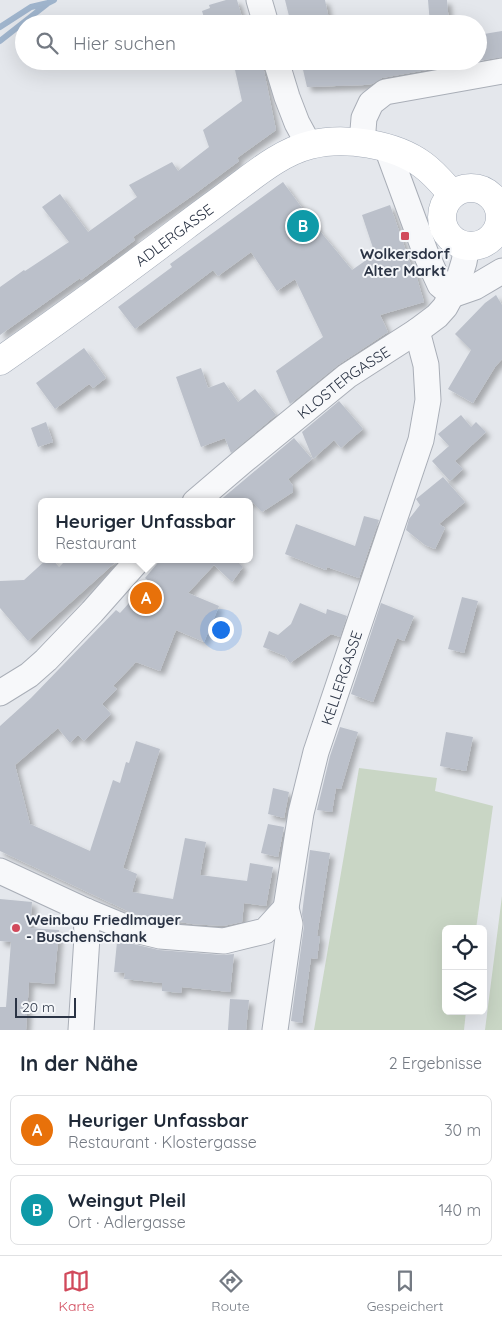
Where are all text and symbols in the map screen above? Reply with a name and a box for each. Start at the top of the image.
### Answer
search box [15,15,487,70]
icon: search [33,29,61,57]
text: Hier suchen [73,31,176,55]
street label: ADLERGASSE [131,199,217,270]
pin: B [287,207,319,245]
marker: Wolkersdorf Alter Markt [399,230,411,242]
place label: Wolkersdorf Alter Markt [360,244,450,280]
street label: KLOSTERGASSE [293,341,393,423]
popup [38,498,253,563]
text: Heuriger Unfassbar [55,509,236,533]
text: Restaurant [55,533,137,553]
pin: A [130,579,162,617]
your location [208,617,234,643]
street label: KELLERGASSE [316,628,366,727]
place label: Weinbau Friedlmayer - Buschenschank [26,910,181,946]
marker: Weinbau Friedlmayer - Buschenschank [10,922,22,934]
map controls [442,925,487,1015]
button: locate [442,925,487,970]
button: layers [442,970,487,1015]
scale bar [15,995,76,1018]
text: 20 m [22,998,55,1016]
text: In der Nähe [20,1050,138,1076]
text: 2 Ergebnisse [389,1053,482,1073]
text: Heuriger Unfassbar [68,1108,249,1132]
text: A [32,1120,42,1140]
text: 30 m [444,1120,481,1140]
text: Restaurant · Klostergasse [68,1132,257,1152]
text: Weingut Pleil [68,1188,186,1212]
text: B [32,1200,42,1220]
text: 140 m [438,1200,481,1220]
text: Ort · Adlergasse [68,1212,186,1232]
tab: Karte [58,1267,94,1315]
tab: Route [211,1267,250,1315]
tab: Gespeichert [367,1267,443,1315]

